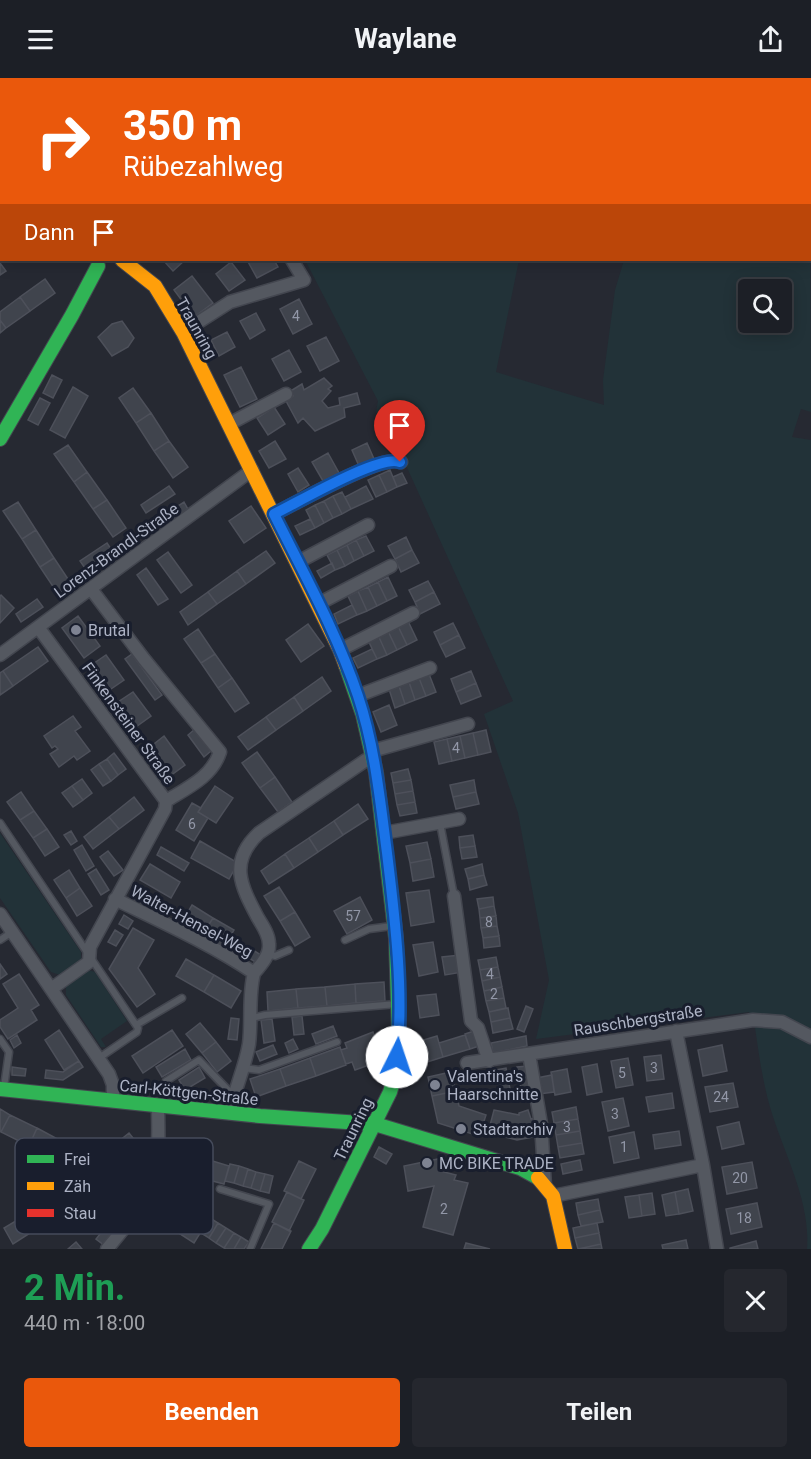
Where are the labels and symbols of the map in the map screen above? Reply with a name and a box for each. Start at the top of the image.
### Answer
street label: Traunring [172,294,221,362]
house number: 4 [292,308,300,324]
pin [374,400,425,462]
street label: Lorenz-Brandl-Straße [50,499,182,602]
place label: Brutal [88,621,130,640]
marker: Brutal [69,623,83,637]
street label: Finkensteiner Straße [78,659,179,788]
house number: 4 [452,740,460,756]
house number: 6 [188,816,196,832]
street label: Walter-Hensel-Weg [128,881,256,962]
house number: 57 [345,908,361,924]
house number: 8 [485,914,493,930]
house number: 4 [486,966,494,982]
house number: 2 [490,986,498,1002]
street label: Rauschbergstraße [572,1001,704,1040]
position arrow [365,1025,429,1089]
house number: 3 [650,1060,658,1076]
house number: 5 [618,1065,626,1081]
place label: Valentina's Haarschnitte [447,1067,538,1104]
street label: Carl-Köttgen-Straße [119,1076,259,1109]
marker: Valentina's Haarschnitte [428,1078,442,1092]
house number: 24 [713,1089,729,1105]
street label: Traunring [330,1095,377,1164]
house number: 3 [611,1106,619,1122]
house number: 3 [563,1119,571,1135]
place label: Stadtarchiv [473,1120,554,1139]
marker: Stadtarchiv [454,1122,468,1136]
legend [15,1138,213,1234]
house number: 1 [620,1139,628,1155]
text: Frei [64,1150,90,1169]
place label: MC BIKE TRADE [439,1154,554,1173]
marker: MC BIKE TRADE [420,1156,434,1170]
house number: 20 [732,1170,748,1186]
text: Zäh [64,1177,91,1196]
house number: 2 [440,1201,448,1217]
text: Stau [64,1204,96,1223]
house number: 18 [736,1210,752,1226]

